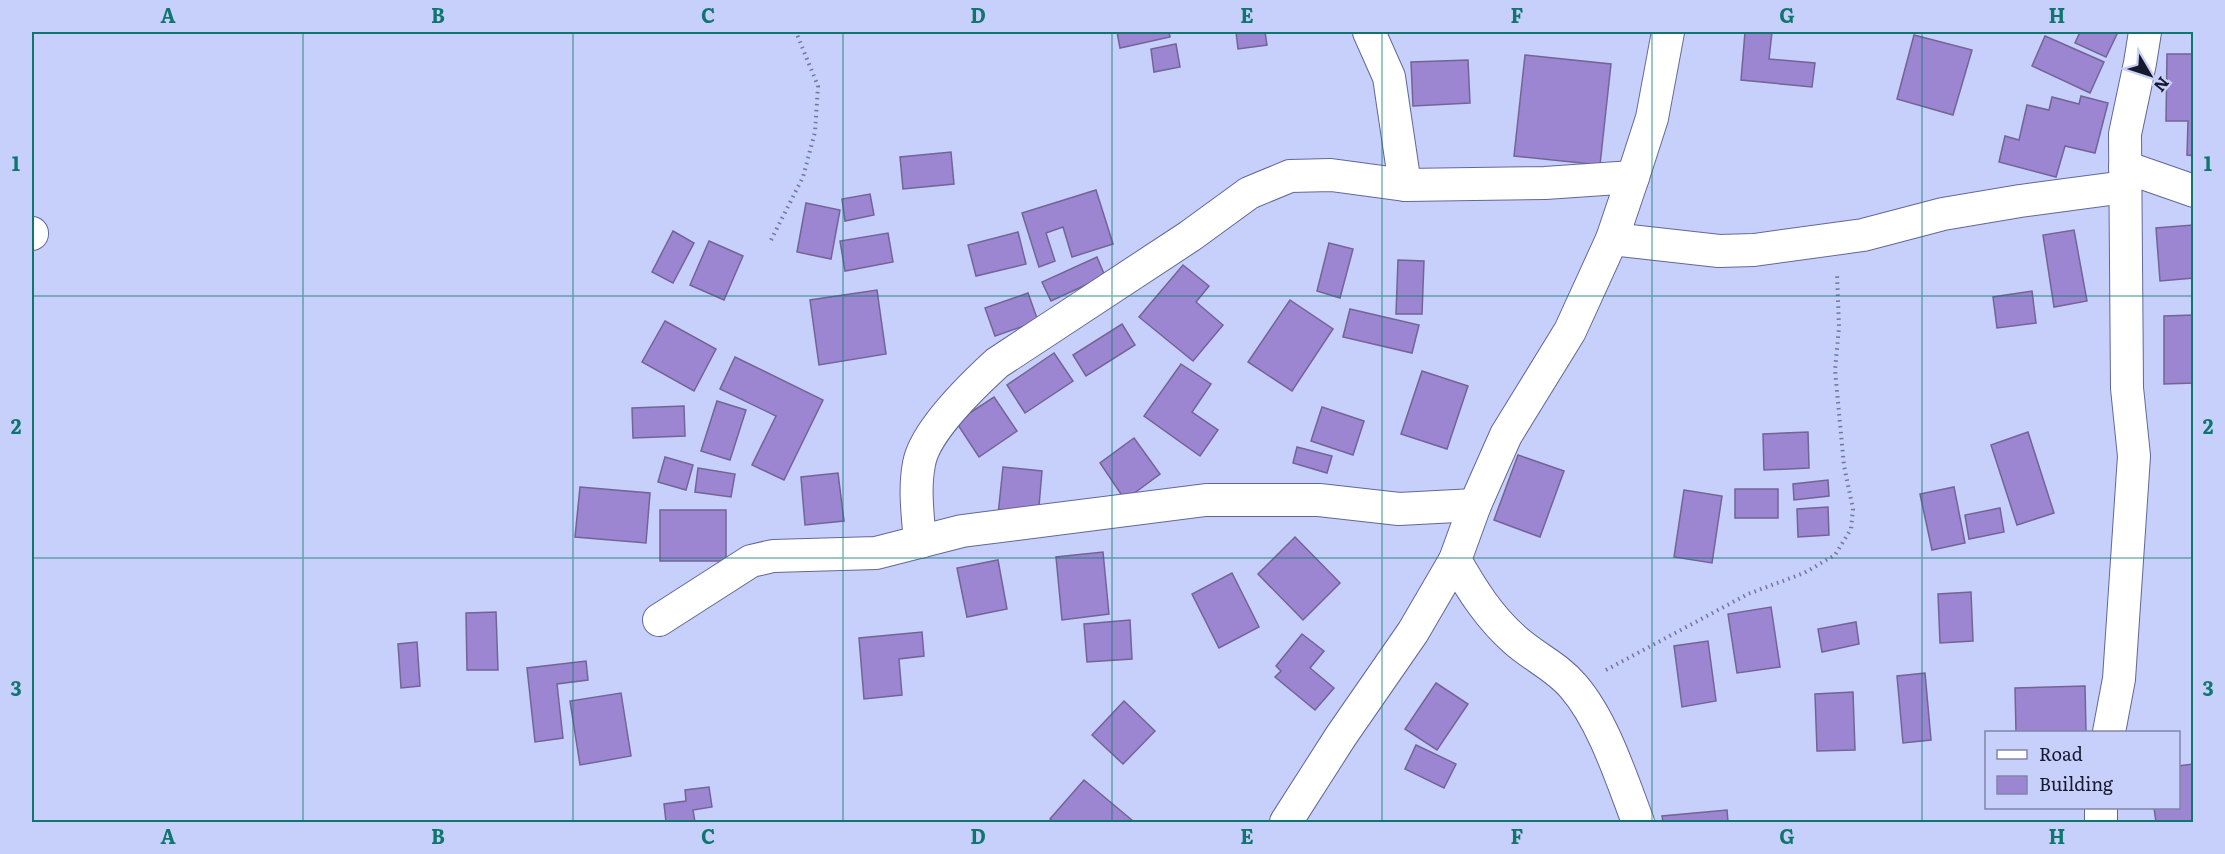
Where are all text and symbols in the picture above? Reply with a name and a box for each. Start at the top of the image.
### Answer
text: A [160,0,176,29]
text: B [431,0,445,29]
text: C [701,0,715,29]
text: D [970,0,986,29]
text: E [1240,0,1254,29]
text: F [1511,0,1524,29]
text: G [1779,0,1795,29]
text: H [2049,0,2065,29]
north arrow [2120,45,2180,105]
text: N [2149,72,2176,98]
text: 1 [12,147,20,177]
text: 1 [2204,147,2212,177]
text: 2 [11,410,22,440]
text: 2 [2203,410,2214,440]
text: 3 [10,672,22,702]
text: 3 [2202,672,2214,702]
legend [1985,731,2180,809]
text: Road [2039,740,2083,767]
text: Building [2039,770,2114,797]
text: A [160,820,176,850]
text: B [431,820,445,850]
text: C [701,820,715,850]
text: D [970,820,986,850]
text: E [1240,820,1254,850]
text: F [1511,820,1524,850]
text: G [1779,820,1795,850]
text: H [2049,820,2065,850]

